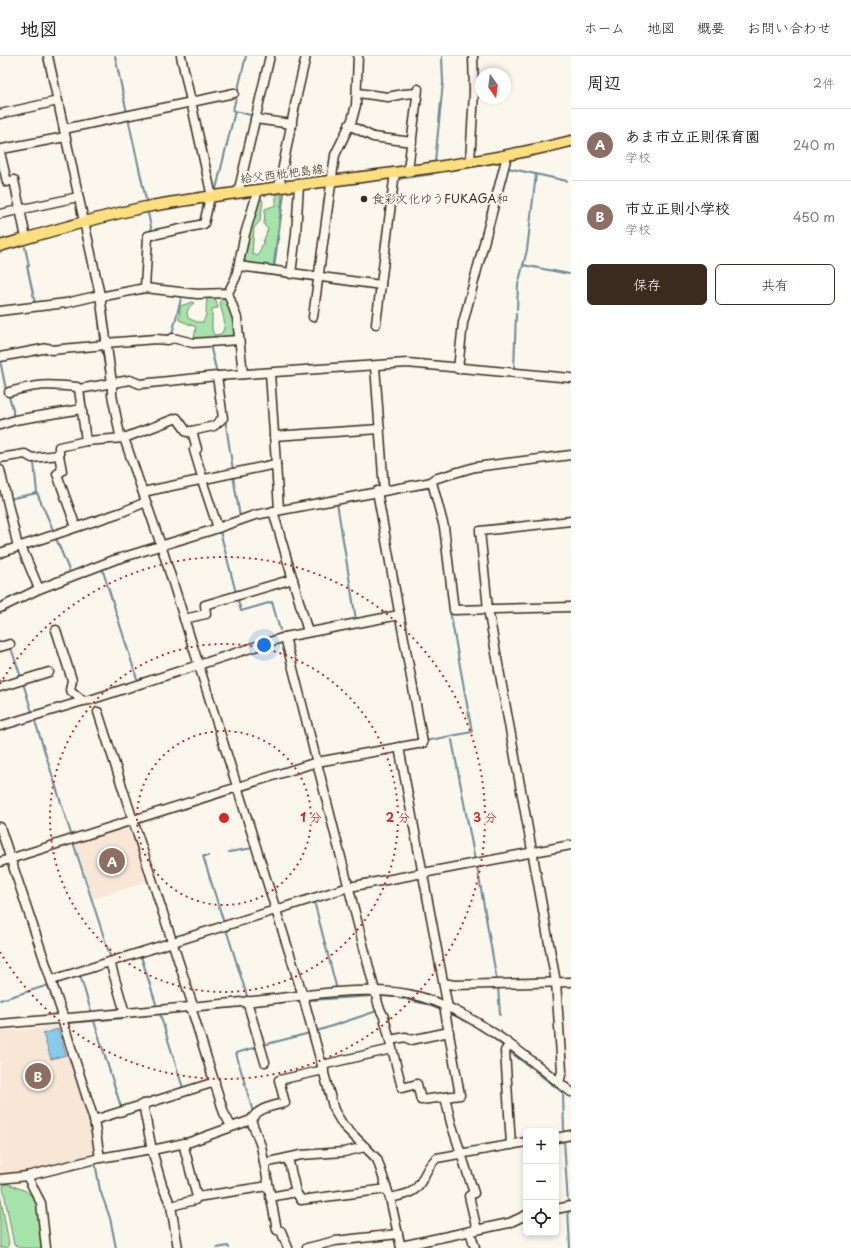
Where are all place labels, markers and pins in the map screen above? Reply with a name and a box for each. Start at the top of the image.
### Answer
place label: 食彩文化ゆうFUKAGA和 [372,189,508,207]
marker: 食彩文化ゆうFUKAGA和 [359,194,369,204]
centre of rings [217,811,231,825]
pin: A [99,846,125,876]
pin: B [25,1061,51,1091]

